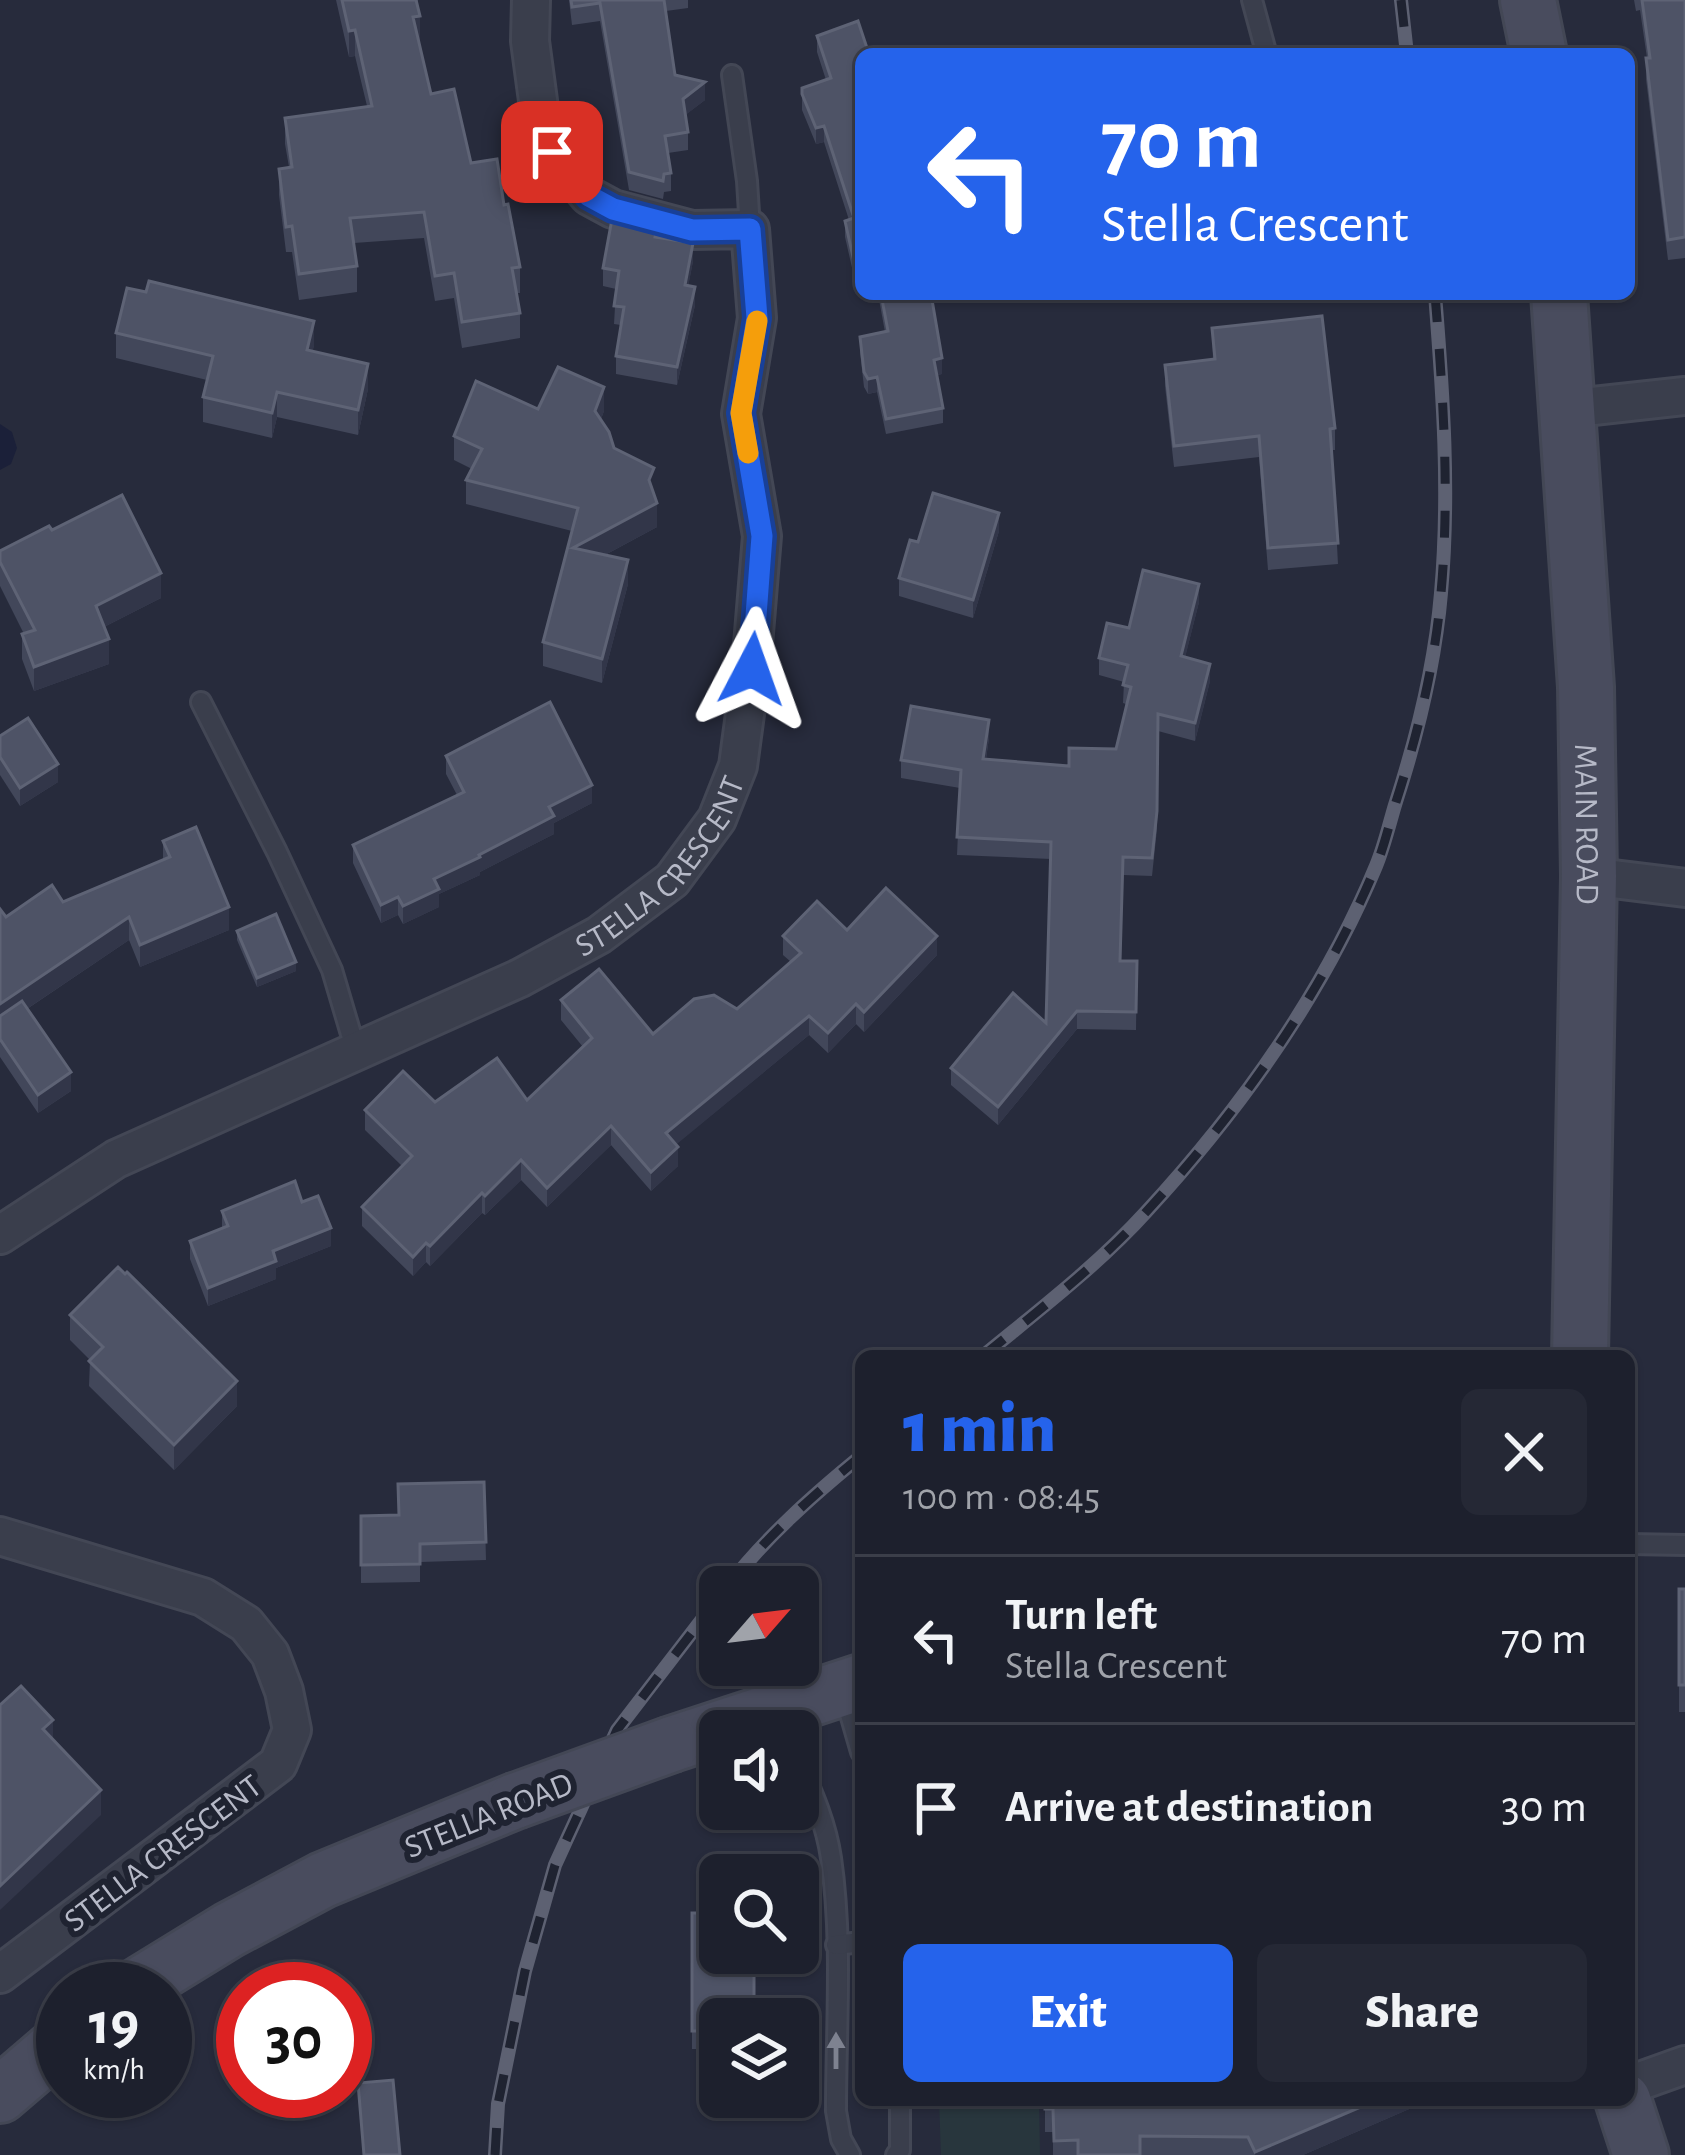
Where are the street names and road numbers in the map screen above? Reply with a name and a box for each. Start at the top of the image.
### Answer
street label: MAIN ROAD [1568,743,1603,905]
street label: STELLA CRESCENT [570,772,751,964]
street label: STELLA ROAD [400,1768,578,1865]
street label: STELLA CRESCENT [59,1769,268,1939]

